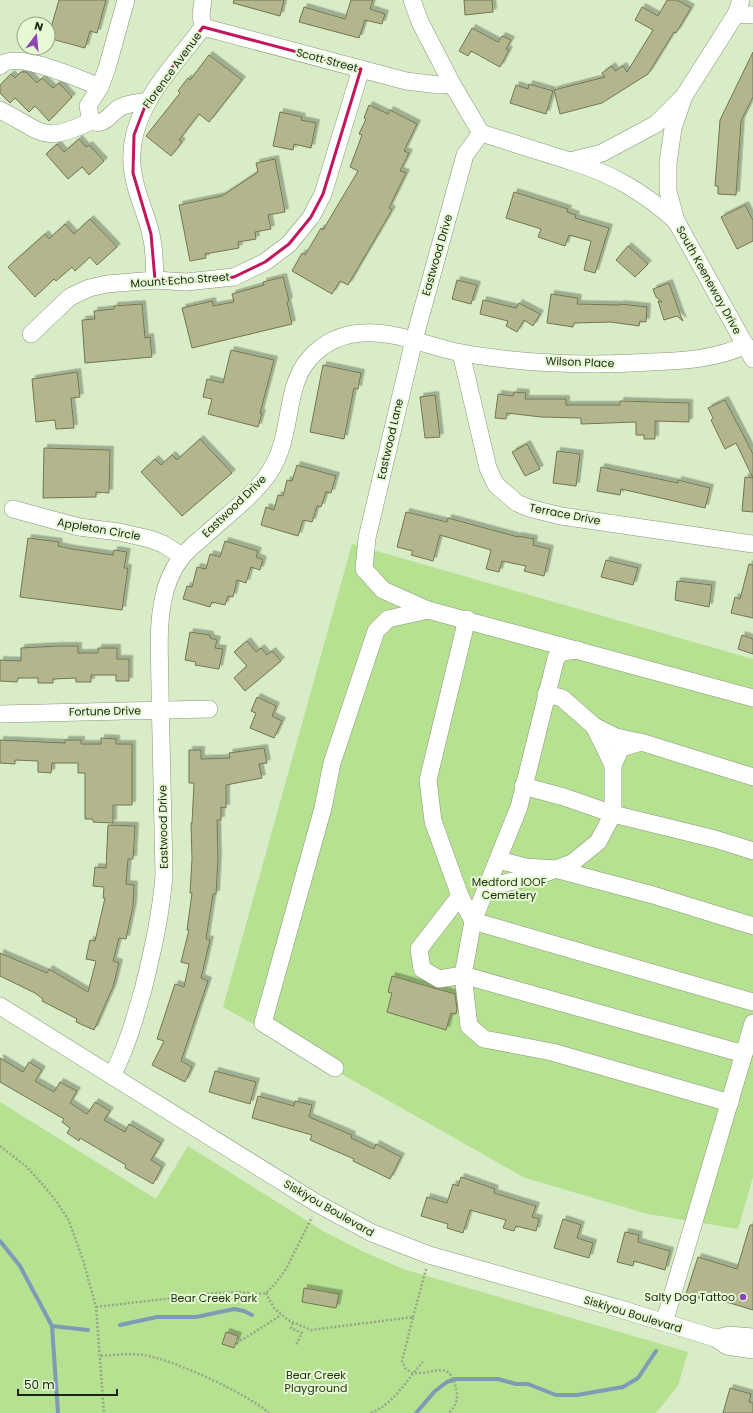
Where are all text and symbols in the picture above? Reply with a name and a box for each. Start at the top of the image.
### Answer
north arrow [16,16,56,56]
text: N [33,18,45,35]
street label: Florence Avenue [139,28,205,112]
street label: Scott Street [294,44,360,76]
street label: Eastwood Drive [418,212,456,298]
street label: South Keeneway Drive [672,223,746,337]
street label: Mount Echo Street [130,269,230,291]
street label: Wilson Place [545,353,615,371]
street label: Eastwood Lane [373,397,407,481]
street label: Eastwood Drive [198,471,270,541]
street label: Terrace Drive [528,499,602,529]
street label: Appleton Circle [56,514,142,544]
street label: Fortune Drive [69,702,141,720]
street label: Eastwood Drive [154,785,172,869]
park label: Medford IOOF Cemetery [472,874,547,903]
street label: Siskiyou Boulevard [281,1176,377,1240]
place label: Salty Dog Tattoo [645,1289,735,1305]
park label: Bear Creek Park [171,1290,258,1306]
street label: Siskiyou Boulevard [582,1291,684,1337]
marker: Salty Dog Tattoo [738,1292,748,1302]
park label: Bear Creek Playground [285,1367,347,1396]
scale bar [18,1371,117,1397]
text: 50 m [24,1376,55,1393]

